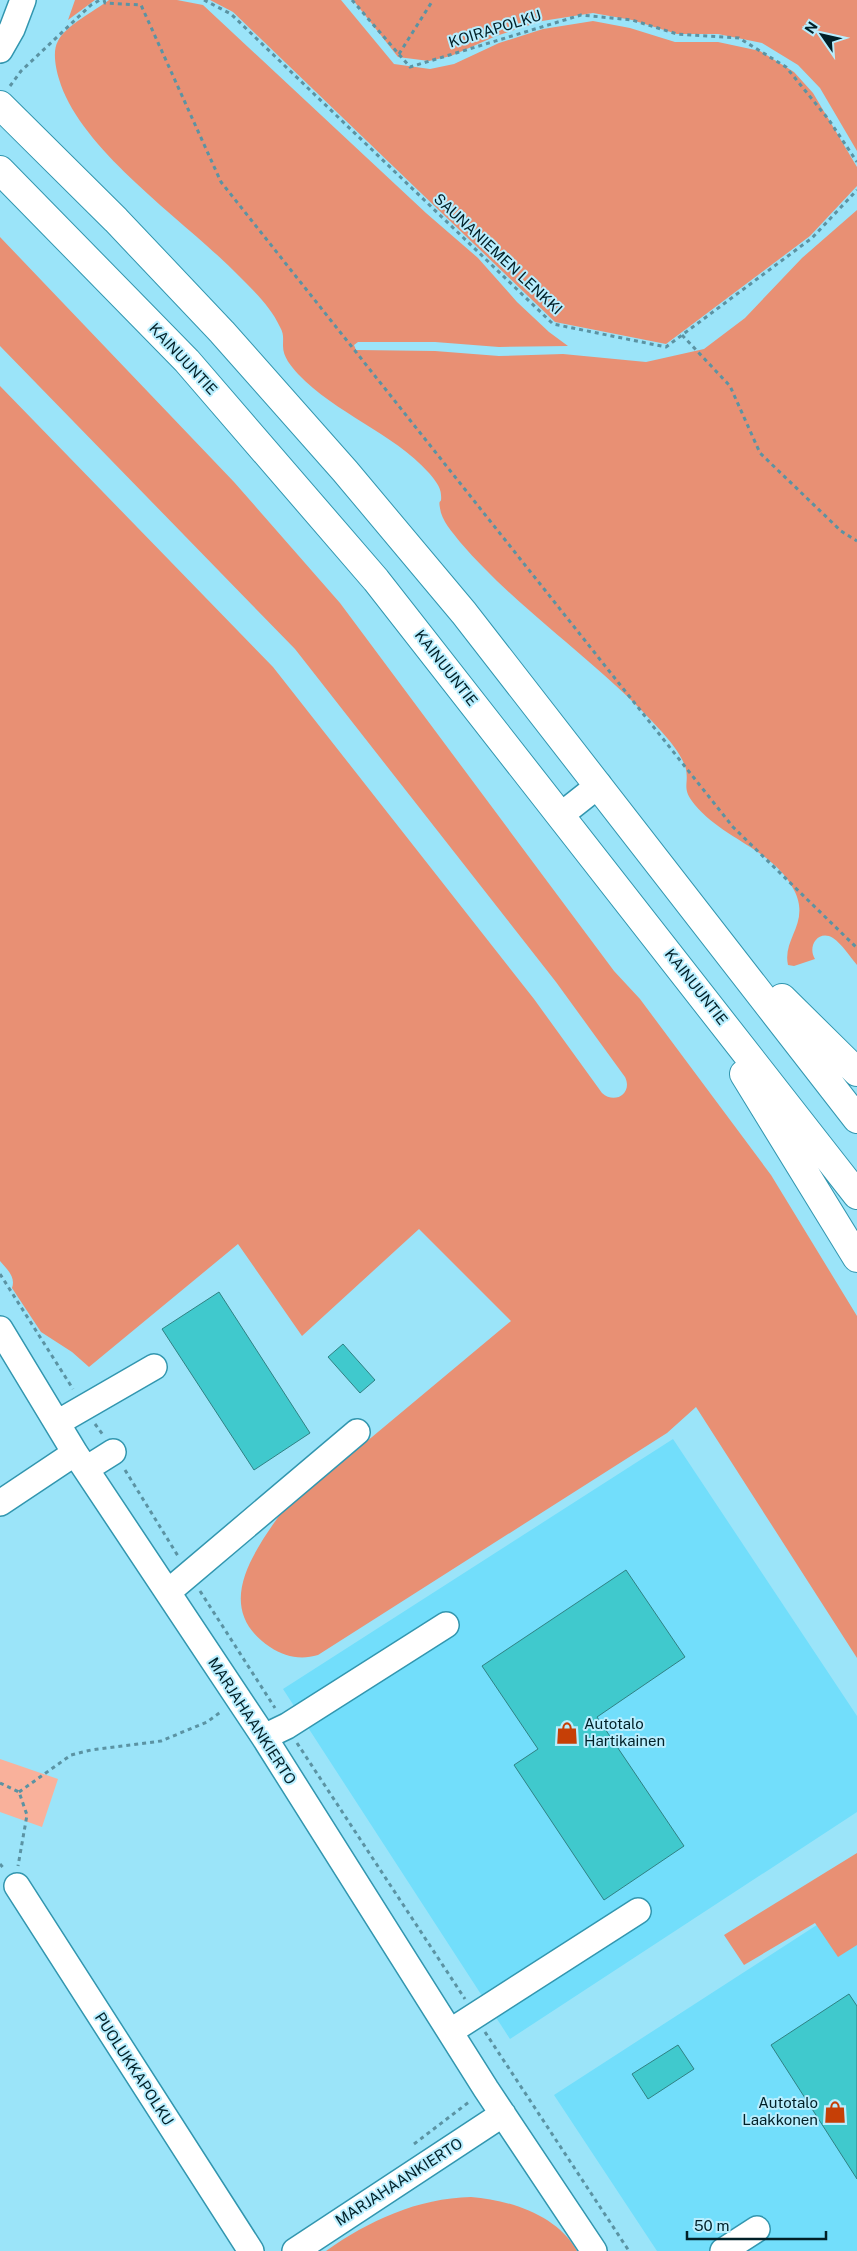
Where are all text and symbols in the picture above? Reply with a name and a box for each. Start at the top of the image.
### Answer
street label: KOIRAPOLKU [446,6,543,51]
north arrow [797,10,847,60]
text: N [802,19,821,37]
street label: SAUNANIEMEN LENKKI [431,190,566,318]
street label: KAINUUNTIE [146,319,221,398]
street label: KAINUUNTIE [412,626,481,709]
street label: KAINUUNTIE [662,945,731,1028]
street label: MARJAHAANKIERTO [205,1654,300,1787]
place label: Autotalo Hartikainen [584,1715,665,1749]
shop icon: Autotalo Hartikainen [554,1720,580,1746]
street label: PUOLUKKAPOLKU [92,2009,177,2128]
place label: Autotalo Laakkonen [742,2094,818,2128]
shop icon: Autotalo Laakkonen [822,2099,848,2125]
street label: MARJAHAANKIERTO [332,2134,465,2229]
scale bar [687,2208,826,2240]
text: 50 m [694,2217,729,2234]

